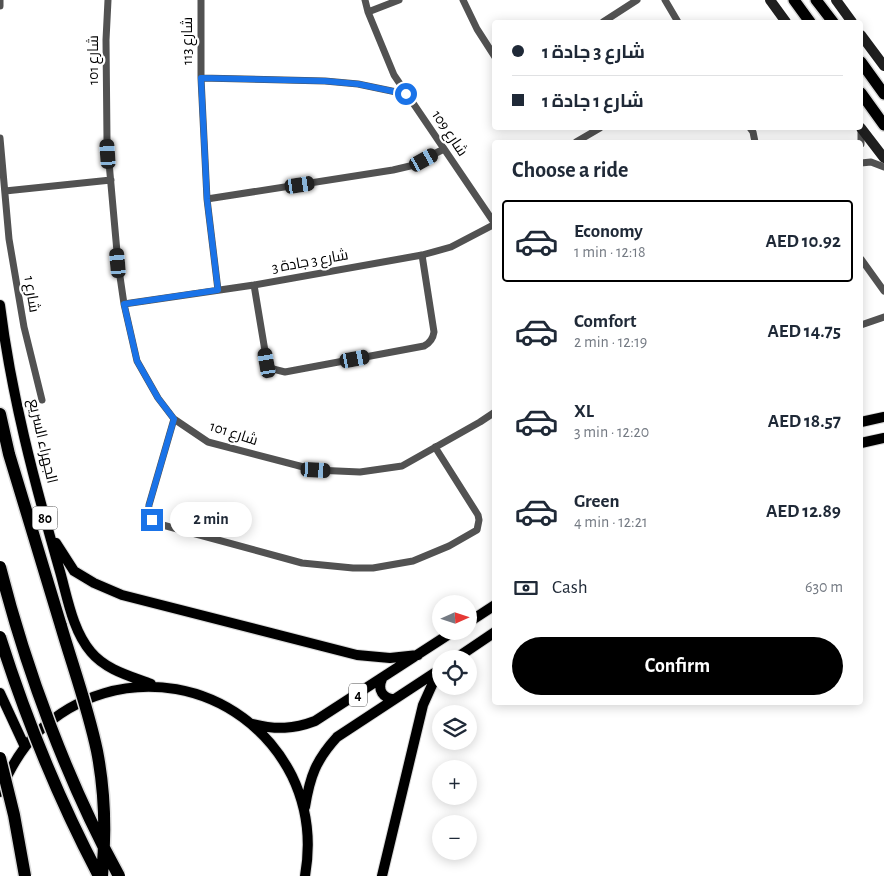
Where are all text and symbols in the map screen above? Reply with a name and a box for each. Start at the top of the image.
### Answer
street label: شارع 113 [179,17,198,65]
street label: شارع 101 [85,35,104,85]
text: شارع 3 جادة 1 [542,43,645,62]
route start [395,83,417,105]
text: شارع 1 جادة 1 [542,92,644,111]
street label: شارع 109 [426,107,471,161]
car [99,139,116,169]
car [407,146,440,174]
text: Choose a ride [512,159,628,181]
car [284,175,315,195]
icon: car [514,219,559,264]
text: Economy [574,222,643,241]
text: AED 10.92 [765,232,841,251]
text: 1 min · 12:18 [574,244,646,260]
street label: شارع 3 جادة 3 [270,246,350,279]
car [109,247,126,279]
street label: شارع 1 [18,275,43,314]
icon: car [514,309,559,354]
text: Comfort [574,312,636,331]
text: AED 14.75 [767,322,841,341]
text: 2 min · 12:19 [574,334,647,350]
car [257,347,276,379]
car [338,349,371,369]
street label: الجهراء السريع [23,397,60,486]
icon: car [514,399,559,444]
text: XL [574,402,594,421]
text: AED 18.57 [768,412,841,431]
street label: شارع 101 [207,418,260,451]
text: 3 min · 12:20 [574,424,649,440]
car [300,462,331,478]
icon: car [514,489,559,534]
text: Green [574,492,620,511]
callout: 2 min [170,502,252,538]
text: AED 12.89 [766,502,841,521]
road number: 80 [32,506,58,530]
route end [141,509,163,531]
text: 2 min [193,511,229,527]
text: 4 min · 12:21 [574,514,647,530]
icon: cash [512,574,540,602]
text: Cash [552,578,588,597]
text: 630 m [805,579,843,595]
north arrow [432,595,478,640]
map controls [432,595,477,860]
button: Confirm [512,637,843,695]
button: locate [432,650,477,695]
road number: 4 [349,684,367,706]
button: layers [432,705,477,750]
button: + [432,760,477,805]
button: − [432,815,477,860]

